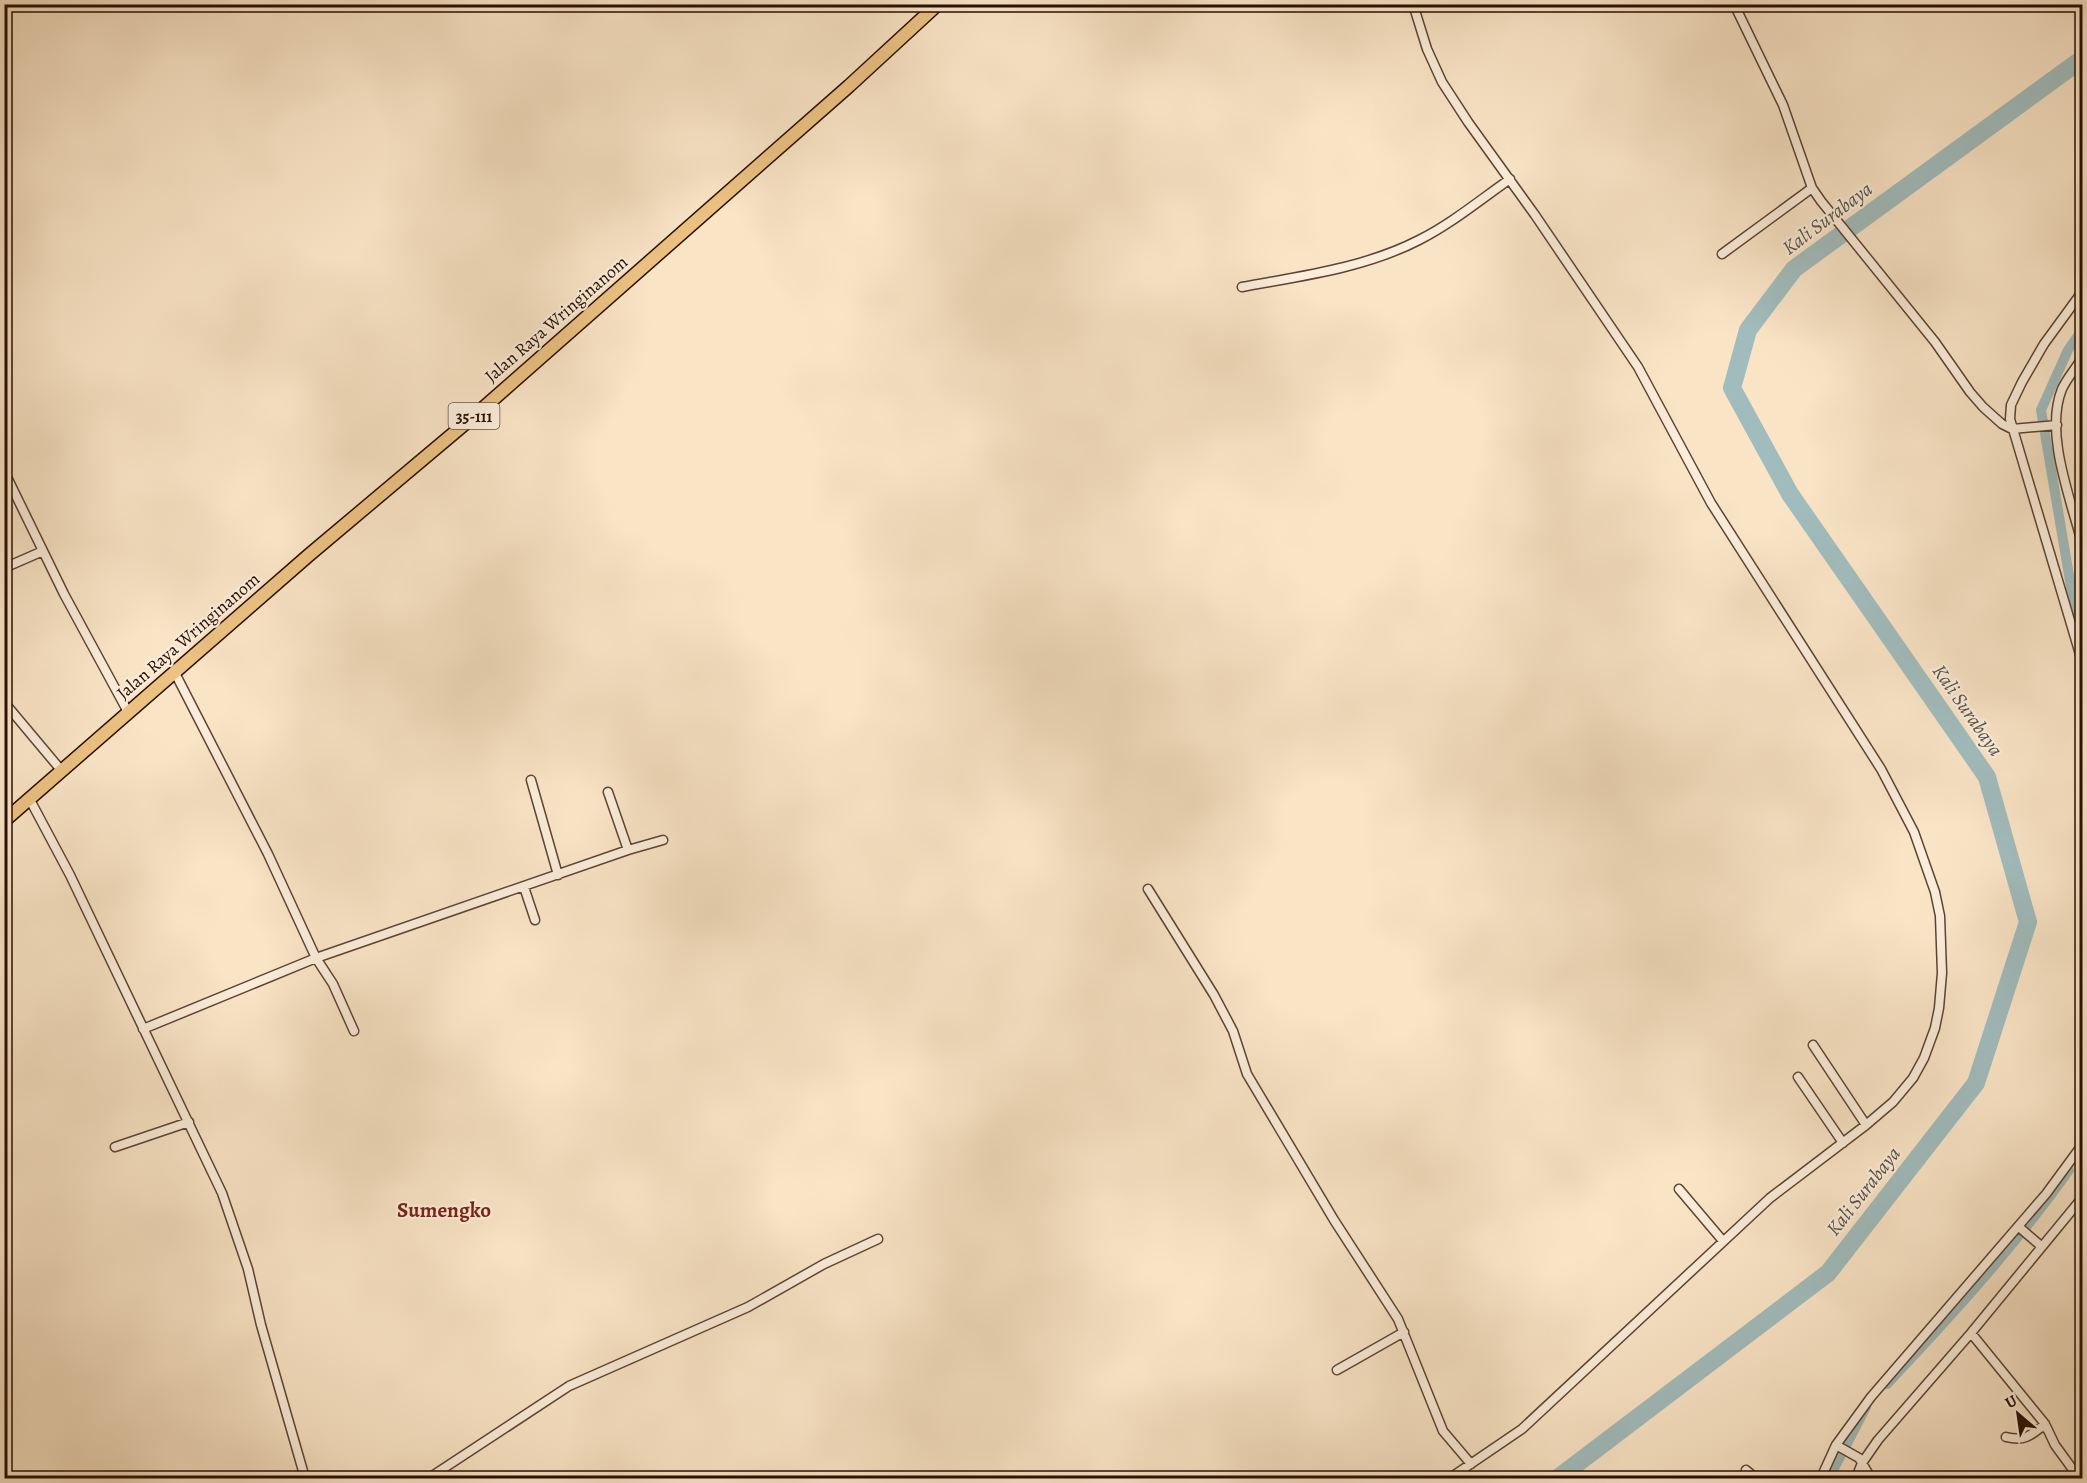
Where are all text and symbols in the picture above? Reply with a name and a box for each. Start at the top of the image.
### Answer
water label: Kali Surabaya [1777,176,1878,261]
street label: Jalan Raya Wringinanom [479,250,633,388]
road number: 35-111 [448,403,500,429]
street label: Jalan Raya Wringinanom [111,567,265,705]
water label: Kali Surabaya [1926,659,2009,761]
water label: Kali Surabaya [1820,1141,1907,1241]
district label: Sumengko [397,1196,491,1224]
north arrow [1988,1384,2048,1444]
text: U [2001,1389,2022,1414]

